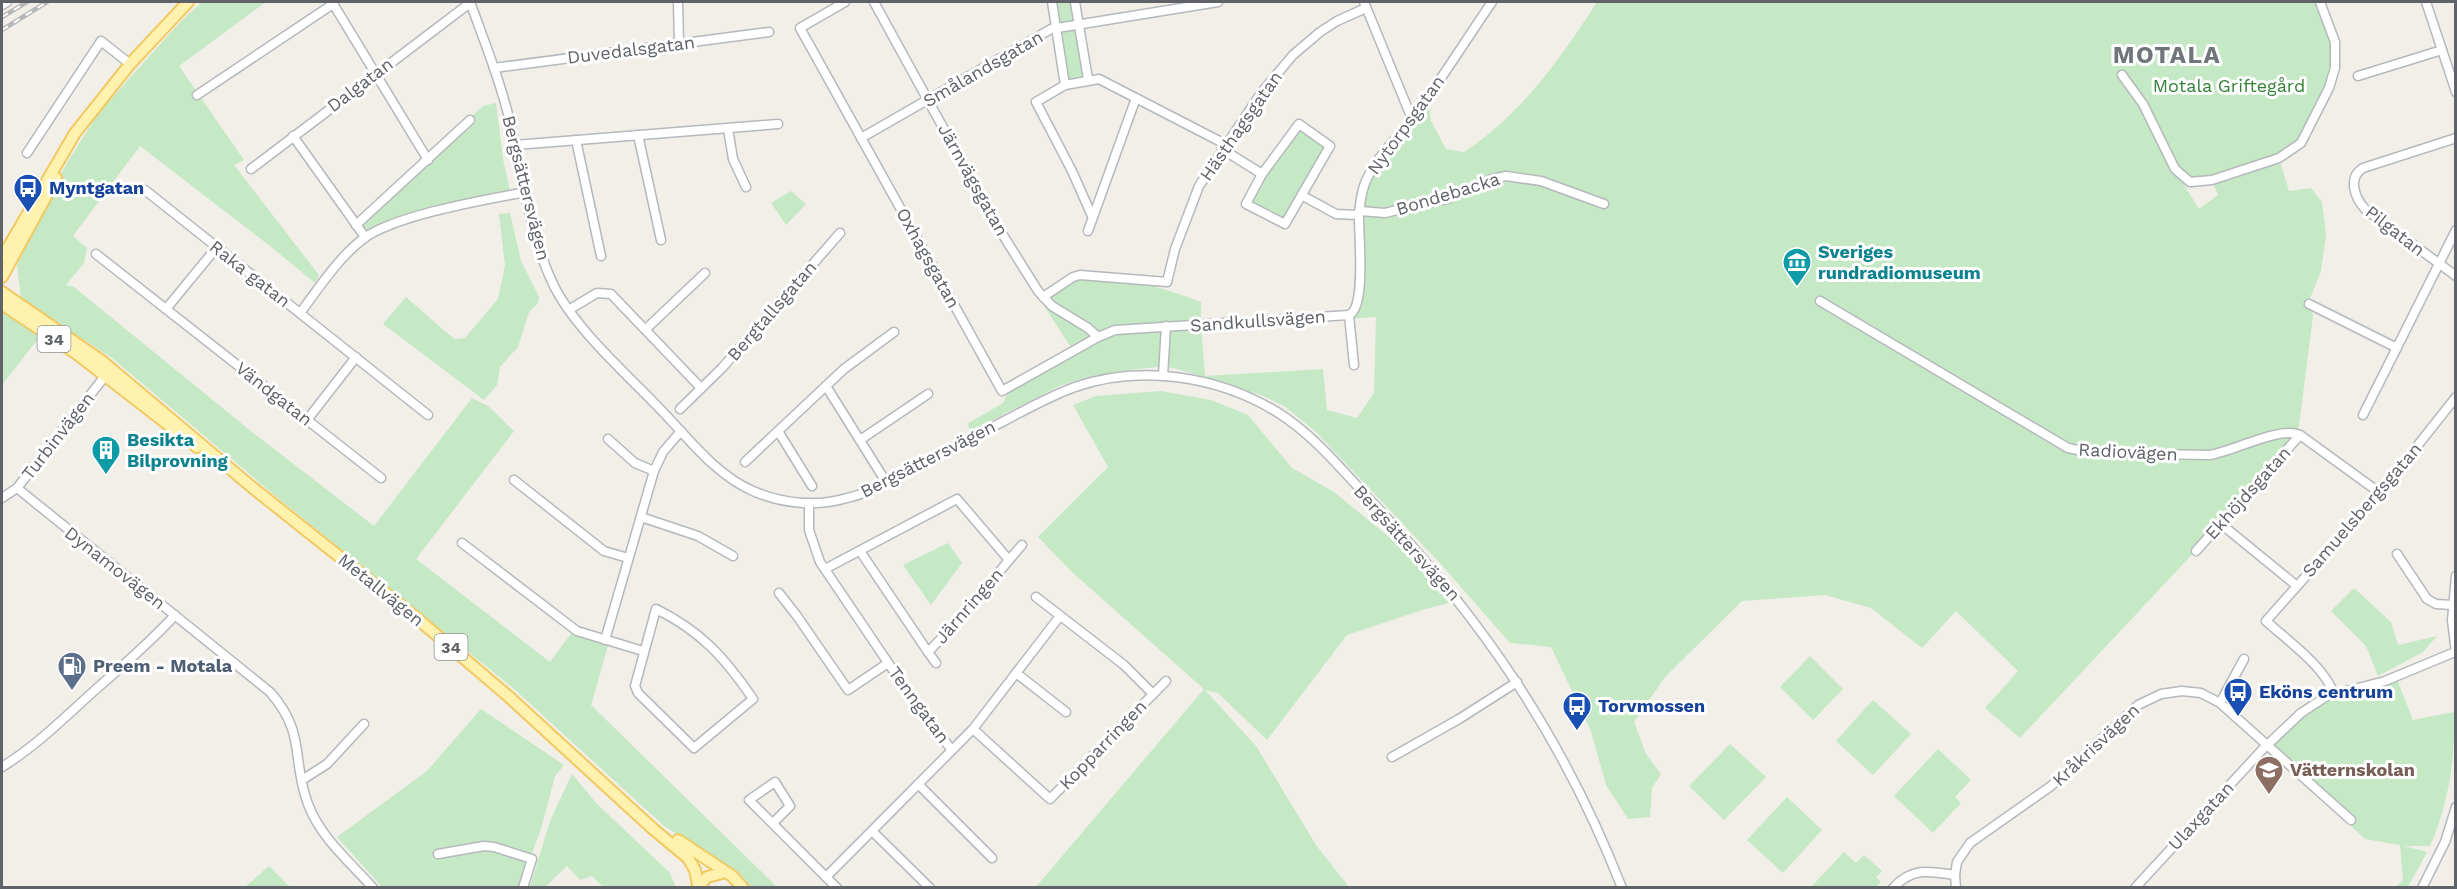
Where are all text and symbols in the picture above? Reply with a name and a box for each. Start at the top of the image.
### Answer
street label: Smålandsgatan [919,26,1046,111]
street label: Duvedalsgatan [566,31,696,68]
district label: MOTALA [2113,41,2221,69]
street label: Dalgatan [323,53,397,116]
street label: Hästhagsgatan [1195,67,1286,185]
street label: Nytorpsgatan [1363,71,1449,178]
park label: Motala Griftegård [2153,75,2305,96]
street label: Bergsättersvägen [498,113,555,263]
street label: Järnvägsgatan [934,120,1013,239]
street label: Bondebacka [1394,168,1502,219]
bus stop icon: Myntgatan [12,172,44,214]
place label: Myntgatan [49,177,144,198]
street label: Pilgatan [2361,201,2429,260]
street label: Oxhagsgatan [892,204,965,312]
street label: Raka gatan [206,236,295,312]
place label: Sveriges rundradiomuseum [1818,241,1981,283]
museum icon: Sveriges rundradiomuseum [1781,246,1813,288]
street label: Bergtallsgatan [723,257,821,365]
street label: Sandkullsvägen [1189,305,1327,336]
road number: 34 [38,326,70,352]
street label: Vändgatan [232,357,317,430]
street label: Turbinvägen [17,388,98,484]
street label: Bergsättersvägen [857,415,999,502]
place label: Besikta Bilprovning [127,429,229,471]
building icon: Besikta Bilprovning [90,434,122,476]
street label: Radiovägen [2078,438,2178,465]
street label: Samuelsbergsgatan [2298,438,2426,581]
street label: Ekhöjdsgatan [2201,442,2295,543]
street label: Bergsättersvägen [1350,480,1465,605]
street label: Dynamovägen [61,522,170,613]
street label: Metallvägen [334,549,428,631]
street label: Järnringen [930,564,1007,648]
road number: 34 [434,634,468,660]
fuel station icon: Preem - Motala [56,650,88,692]
place label: Preem - Motala [93,655,233,676]
street label: Tenngatan [885,662,954,747]
bus stop icon: Eköns centrum [2222,676,2254,718]
place label: Eköns centrum [2259,681,2393,702]
bus stop icon: Torvmossen [1561,690,1593,732]
place label: Torvmossen [1598,695,1705,716]
street label: Kopparringen [1055,696,1151,794]
street label: Kråkrisvägen [2048,699,2143,790]
school or university icon: Vätternskolan [2253,754,2285,796]
place label: Vätternskolan [2290,759,2415,780]
street label: Ulaxgatan [2164,777,2238,854]

